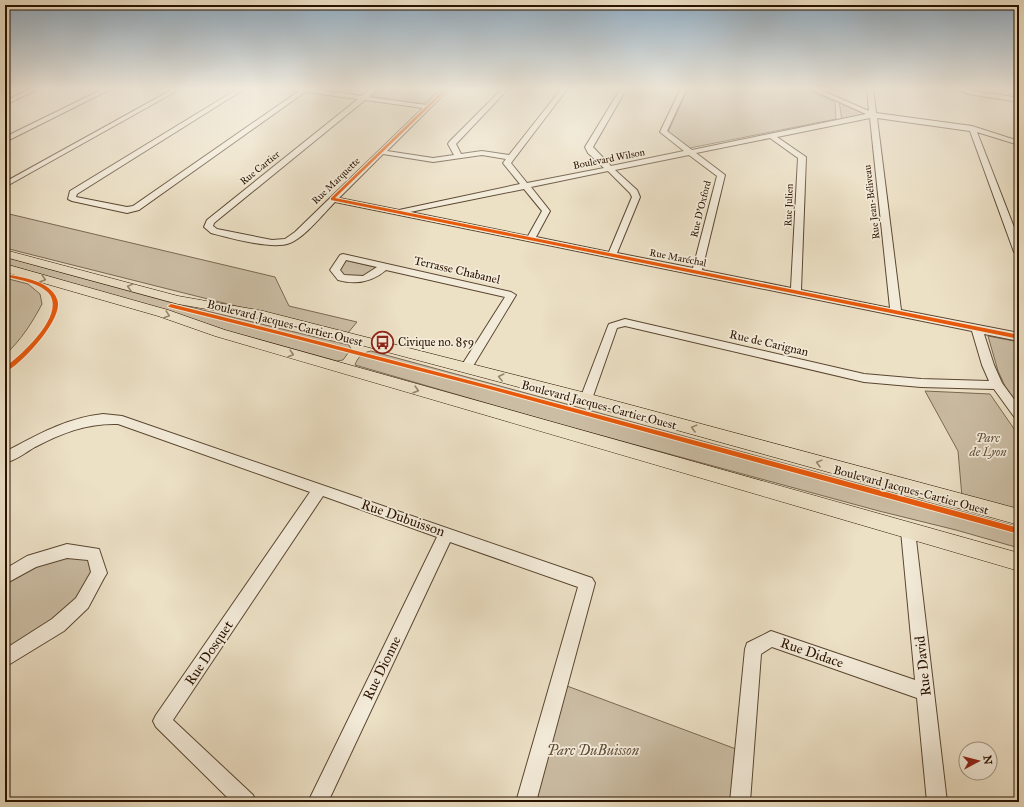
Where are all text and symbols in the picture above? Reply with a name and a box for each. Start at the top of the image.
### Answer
street label: Boulevard Wilson [572,146,646,172]
street label: Rue Cartier [238,148,282,188]
street label: Rue Marquette [309,155,363,208]
street label: Rue Jean-Béliveau [861,163,884,240]
street label: Rue D'Oxford [688,179,714,239]
street label: Rue Julien [782,183,797,227]
street label: Rue Maréchal [649,247,708,269]
street label: Terrasse Chabanel [412,253,502,287]
one-way arrow [39,274,46,283]
one-way arrow [126,283,133,292]
street label: Boulevard Jacques-Cartier Ouest [205,297,365,350]
one-way arrow [164,310,171,318]
street label: Rue de Carignan [728,327,810,360]
bus stop icon: Civique no. 859 [369,329,395,355]
place label: Civique no. 859 [398,335,474,350]
one-way arrow [288,349,295,358]
one-way arrow [497,373,504,382]
street label: Boulevard Jacques-Cartier Ouest [520,378,679,434]
one-way arrow [413,385,420,394]
one-way arrow [691,425,697,433]
park label: Parc de Lyon [968,431,1007,459]
one-way arrow [816,459,823,467]
street label: Boulevard Jacques-Cartier Ouest [832,463,991,519]
street label: Rue Dubuisson [359,496,448,540]
street label: Rue Dosquet [181,617,238,689]
street label: Rue Dionne [359,633,405,703]
street label: Rue Didace [778,634,846,672]
street label: Rue David [911,635,935,697]
north arrow [958,741,998,781]
park label: Parc DuBuisson [547,742,640,759]
text: N [980,754,995,766]

